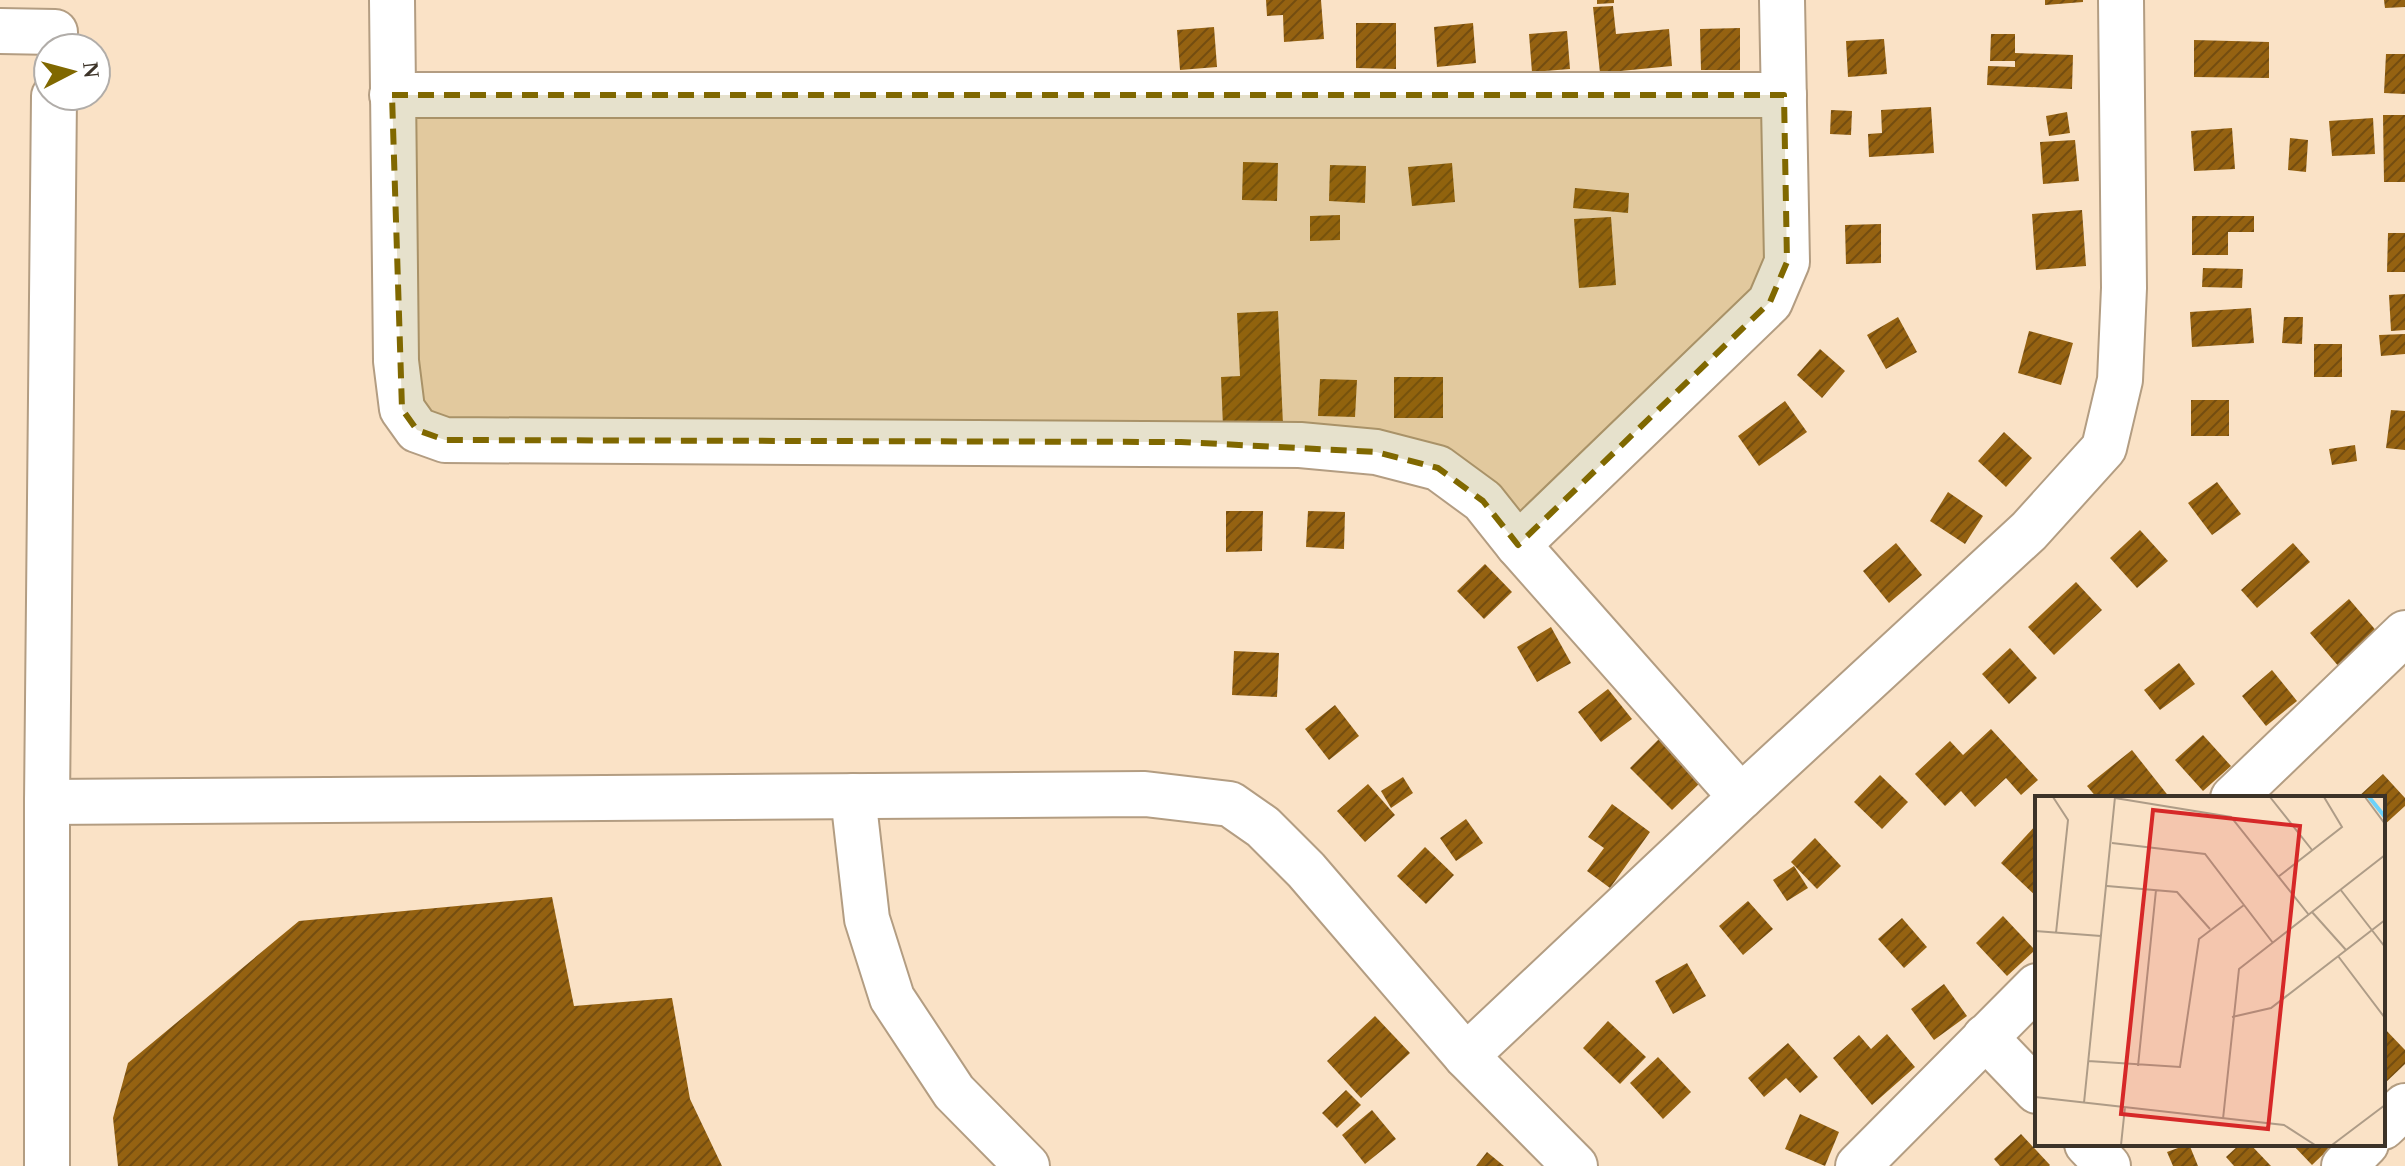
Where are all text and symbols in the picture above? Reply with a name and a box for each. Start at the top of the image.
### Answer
north arrow [32,32,112,112]
text: N [78,61,105,79]
inset map [2035,796,2385,1146]

